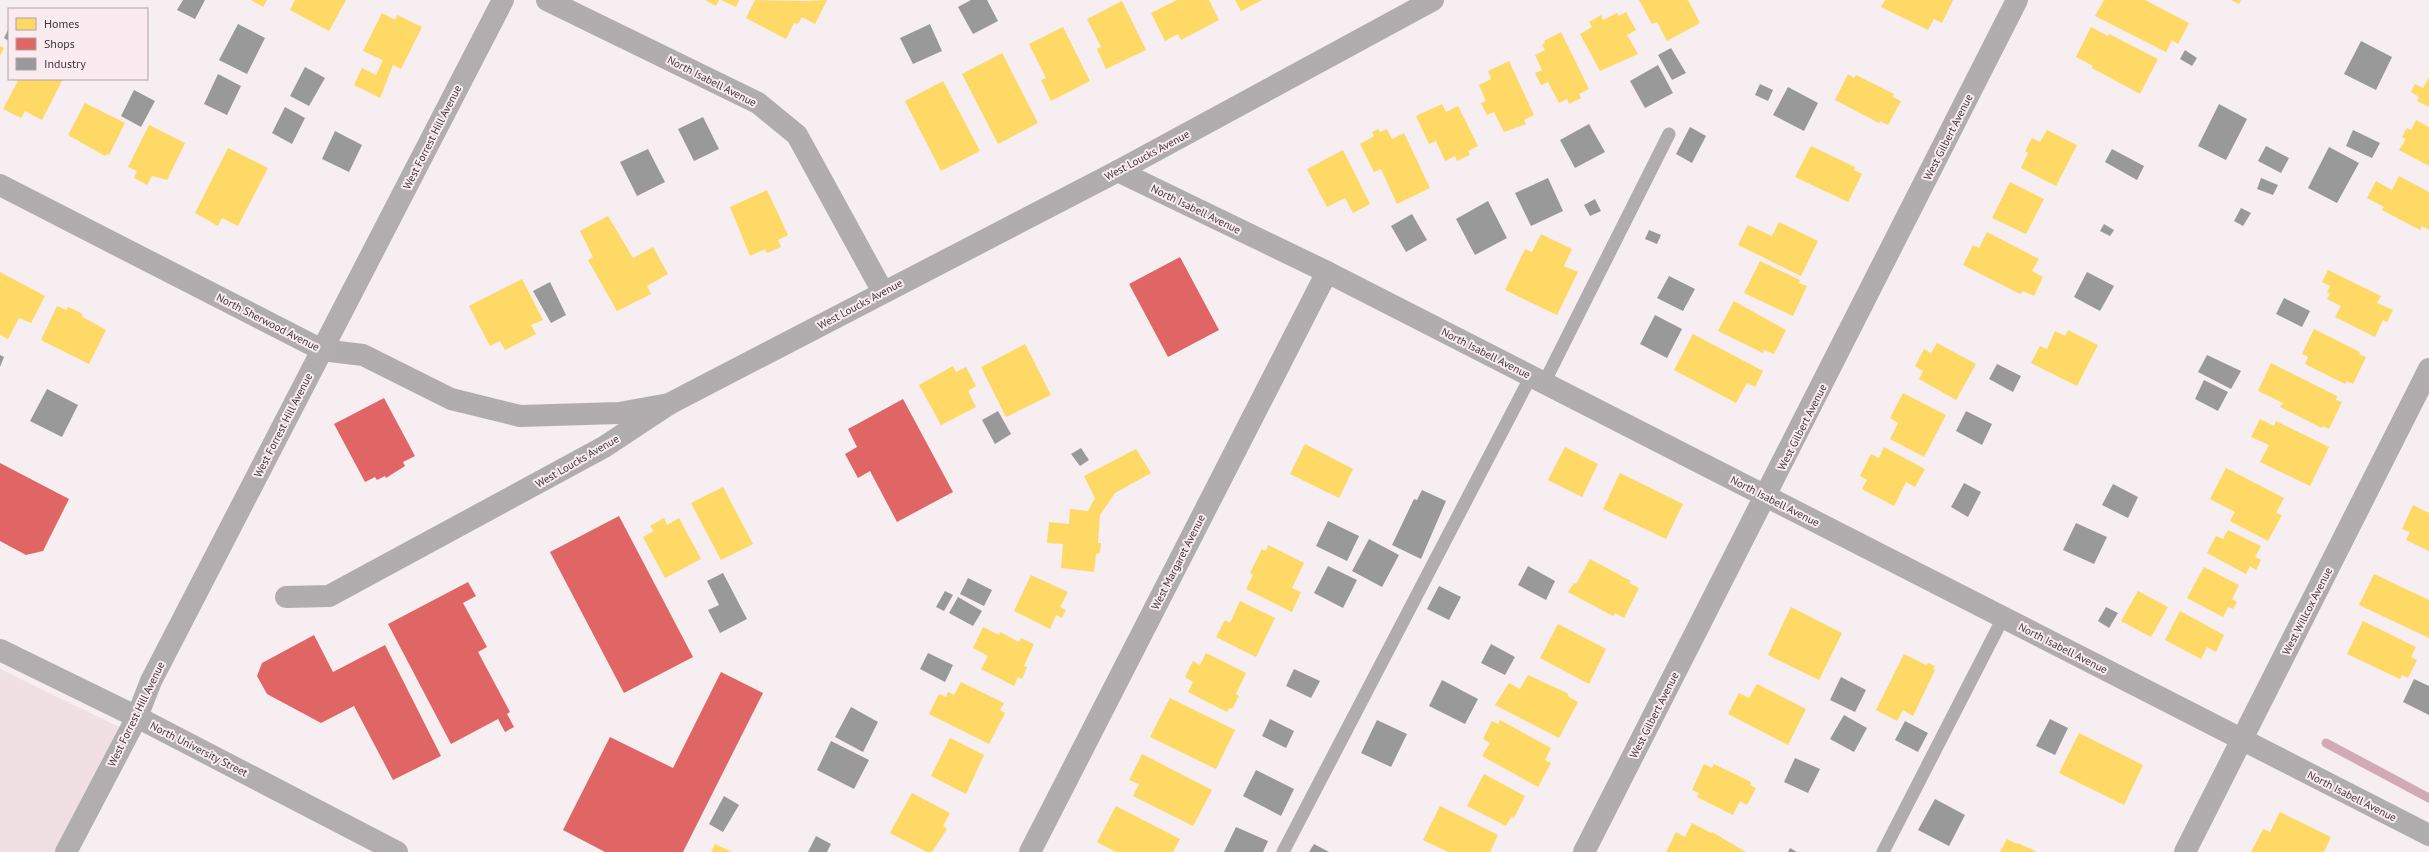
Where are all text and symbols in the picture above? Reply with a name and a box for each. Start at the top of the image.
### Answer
legend [8,8,148,80]
text: Homes [44,16,79,31]
text: Shops [44,36,75,51]
street label: North Isabell Avenue [665,52,759,110]
text: Industry [44,56,86,71]
street label: West Forrest Hill Avenue [400,82,465,191]
street label: West Gilbert Avenue [1920,91,1976,182]
street label: West Loucks Avenue [1102,127,1192,183]
street label: North Isabell Avenue [1149,181,1244,237]
street label: West Loucks Avenue [815,276,905,332]
street label: North Sherwood Avenue [214,290,322,354]
street label: North Isabell Avenue [1439,324,1533,382]
street label: West Forrest Hill Avenue [251,370,316,479]
street label: West Gilbert Avenue [1774,381,1830,472]
street label: West Loucks Avenue [533,431,622,491]
street label: North Isabell Avenue [1728,472,1822,530]
street label: West Margaret Avenue [1148,512,1208,612]
street label: West Willcox Avenue [2279,565,2335,657]
street label: North Isabell Avenue [2016,619,2110,677]
street label: West Forrest Hill Avenue [104,659,168,769]
street label: West Gilbert Avenue [1626,669,1682,760]
street label: North University Street [148,718,250,780]
street label: North Isabell Avenue [2305,767,2399,825]

